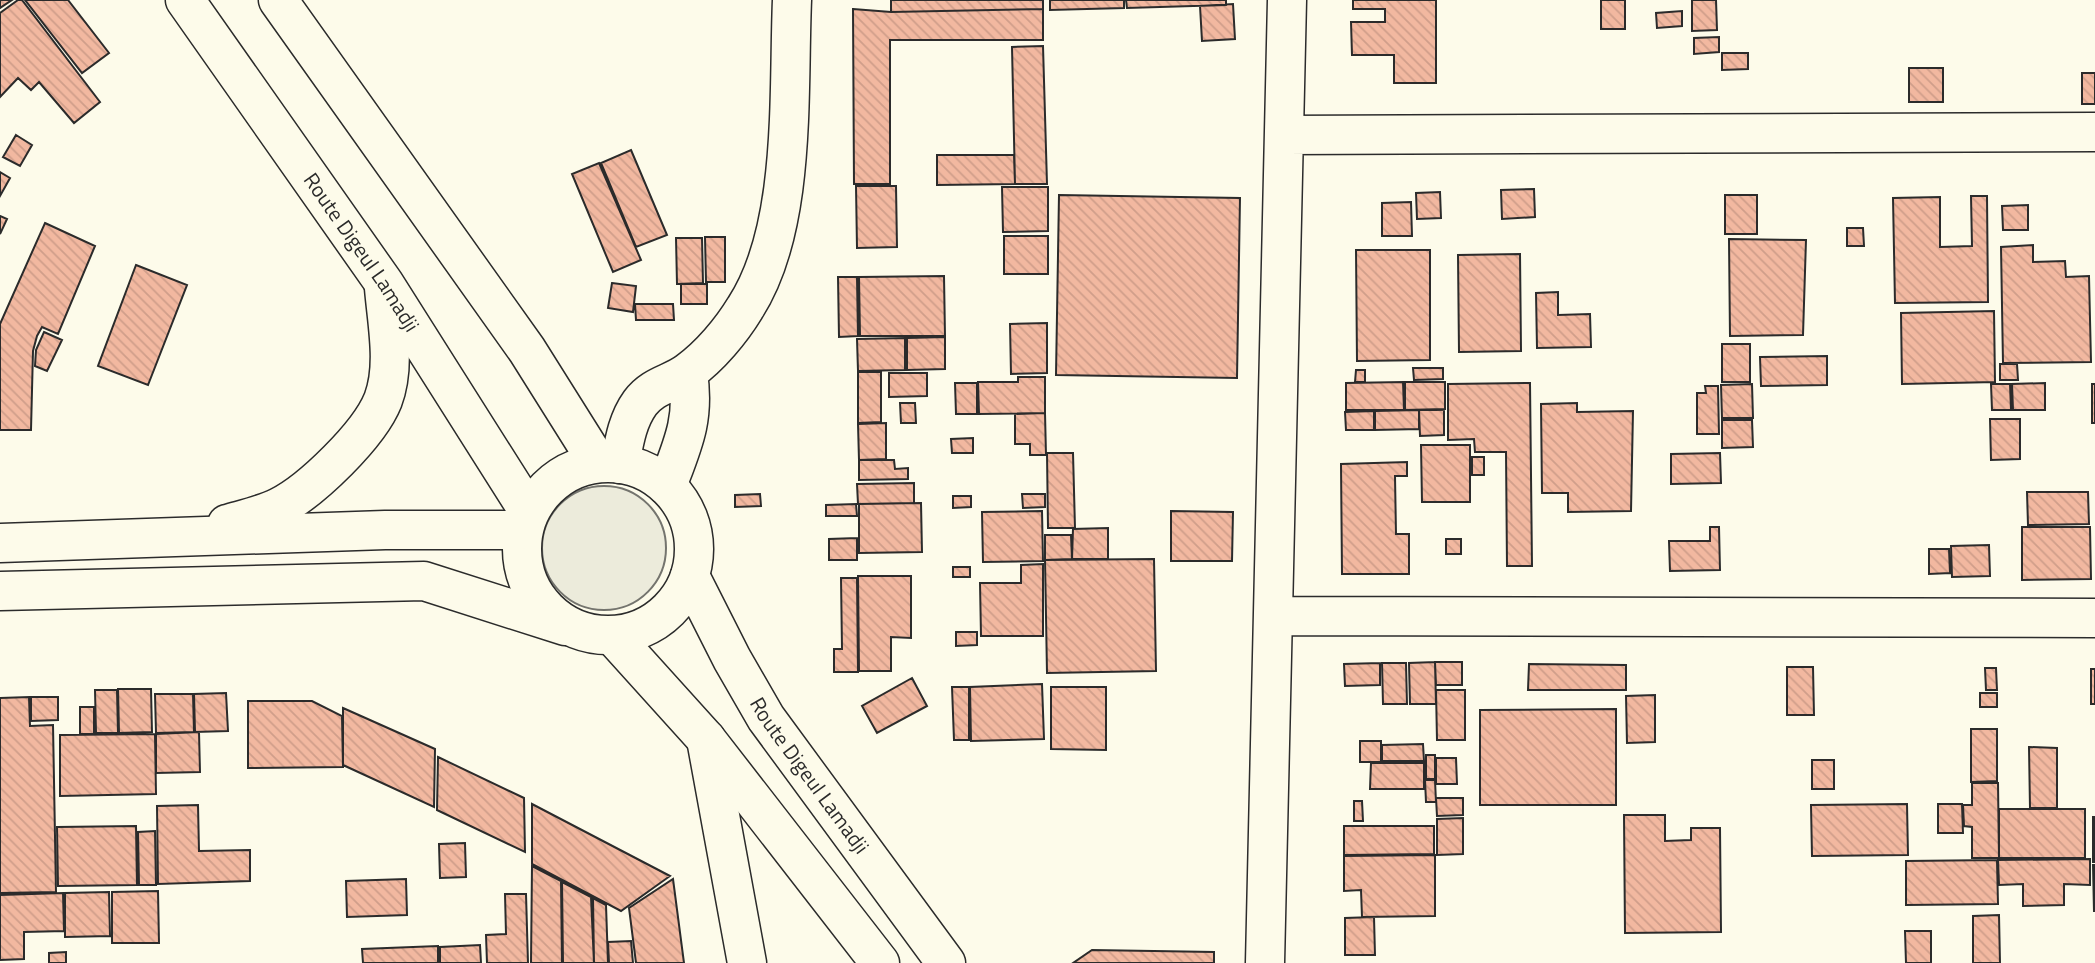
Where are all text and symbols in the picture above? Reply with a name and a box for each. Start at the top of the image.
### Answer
street label: Route Digeul Lamadji [296,166,428,338]
street label: Route Digeul Lamadji [742,691,878,860]

